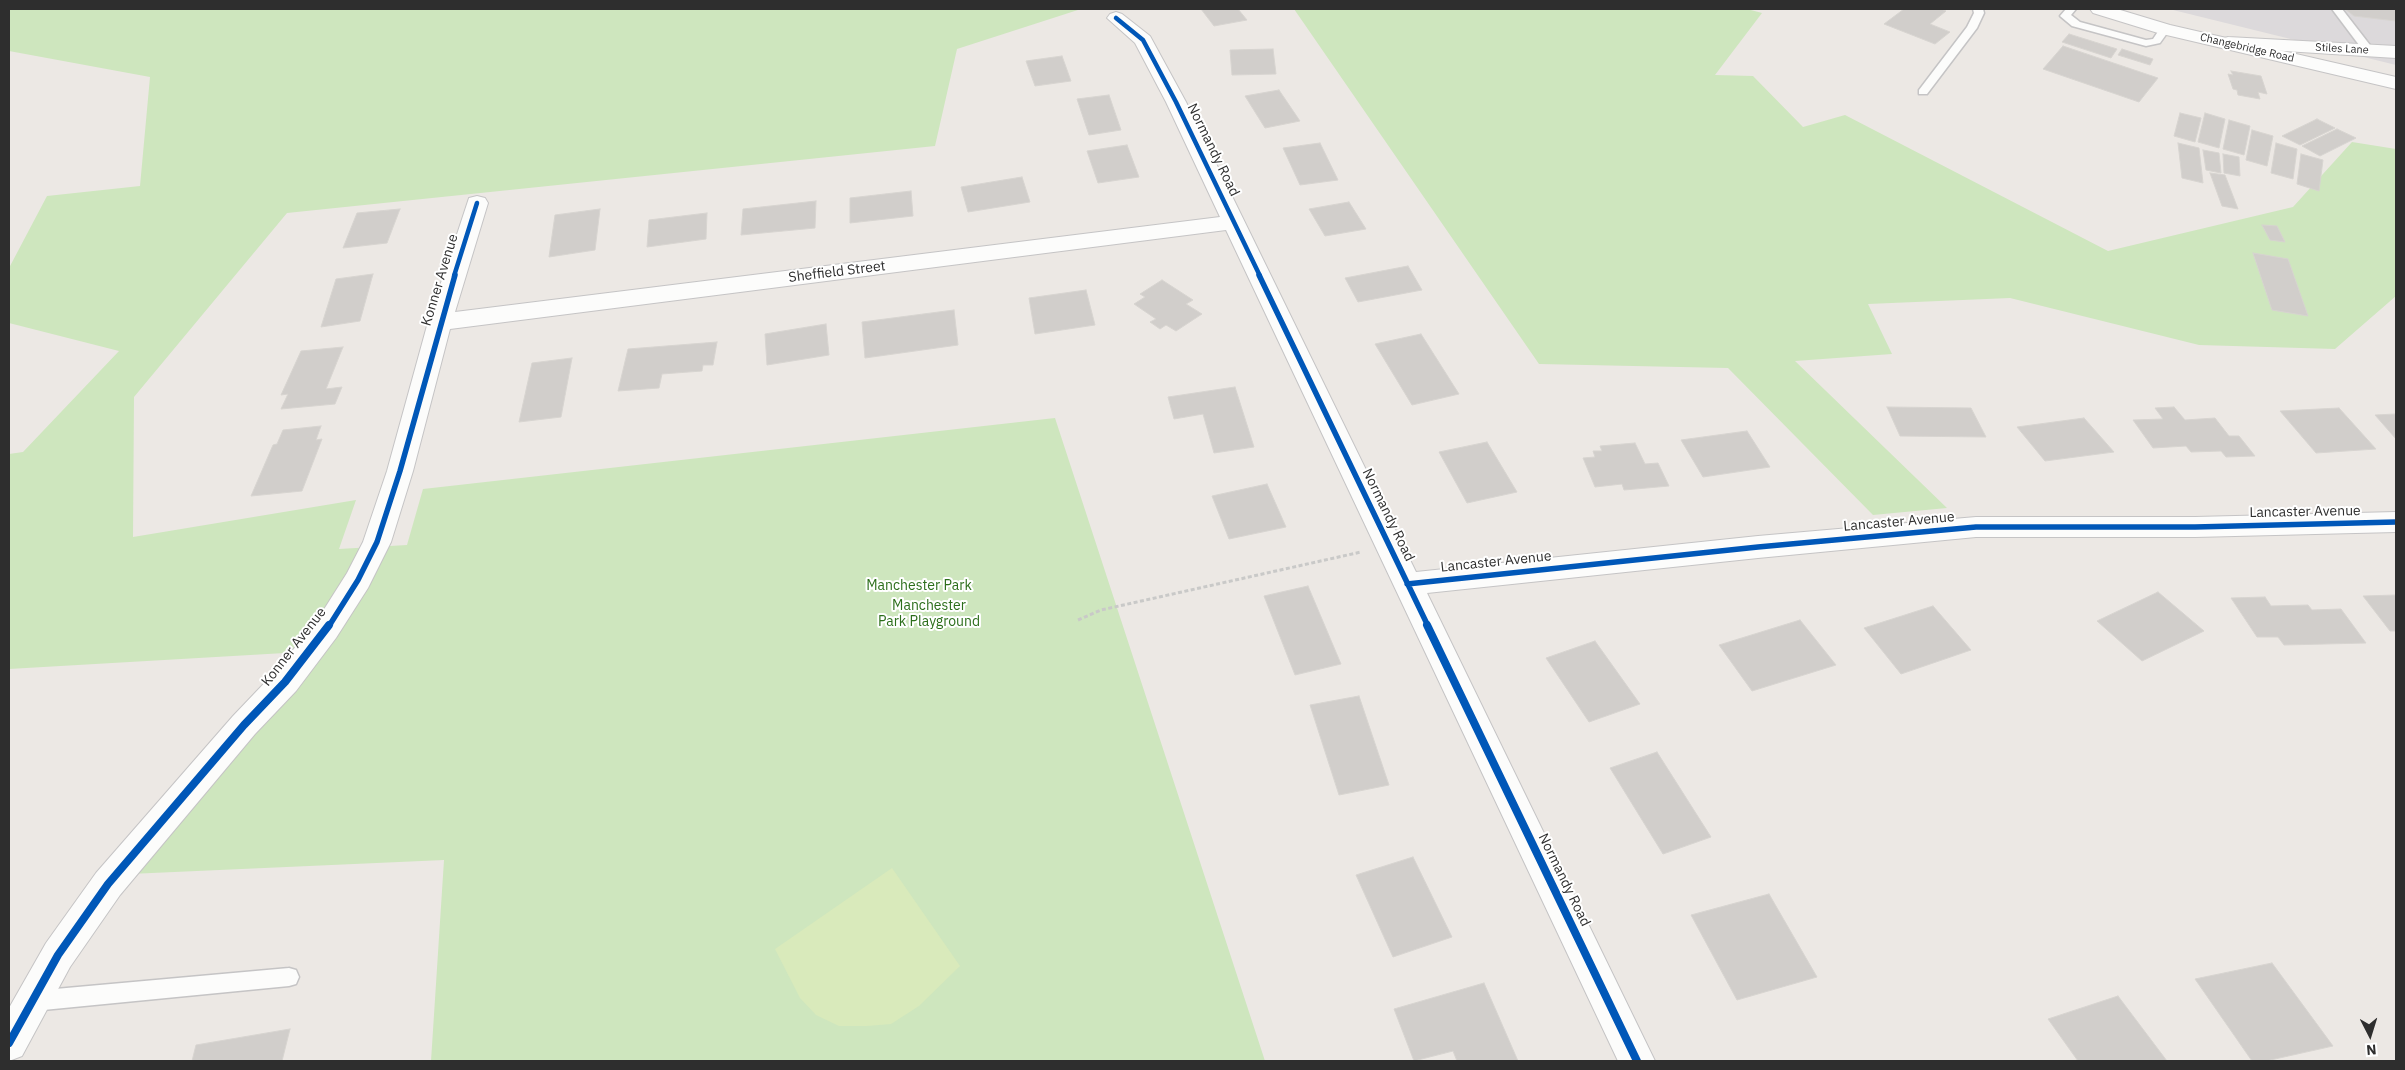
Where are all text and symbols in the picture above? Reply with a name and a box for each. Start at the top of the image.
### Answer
street label: Changebridge Road [2199,31,2295,65]
street label: Stiles Lane [2315,41,2369,57]
street label: Normandy Road [1183,101,1243,199]
street label: Konner Avenue [418,232,462,328]
street label: Sheffield Street [788,258,886,286]
street label: Normandy Road [1358,466,1418,564]
street label: Lancaster Avenue [2249,503,2361,521]
street label: Lancaster Avenue [1843,509,1955,535]
street label: Lancaster Avenue [1440,548,1552,576]
park label: Manchester Park [866,578,972,594]
park label: Manchester Park Playground [878,598,980,630]
street label: Konner Avenue [258,604,330,690]
street label: Normandy Road [1534,831,1594,929]
north arrow [2345,1010,2395,1060]
text: N [2365,1041,2377,1059]

